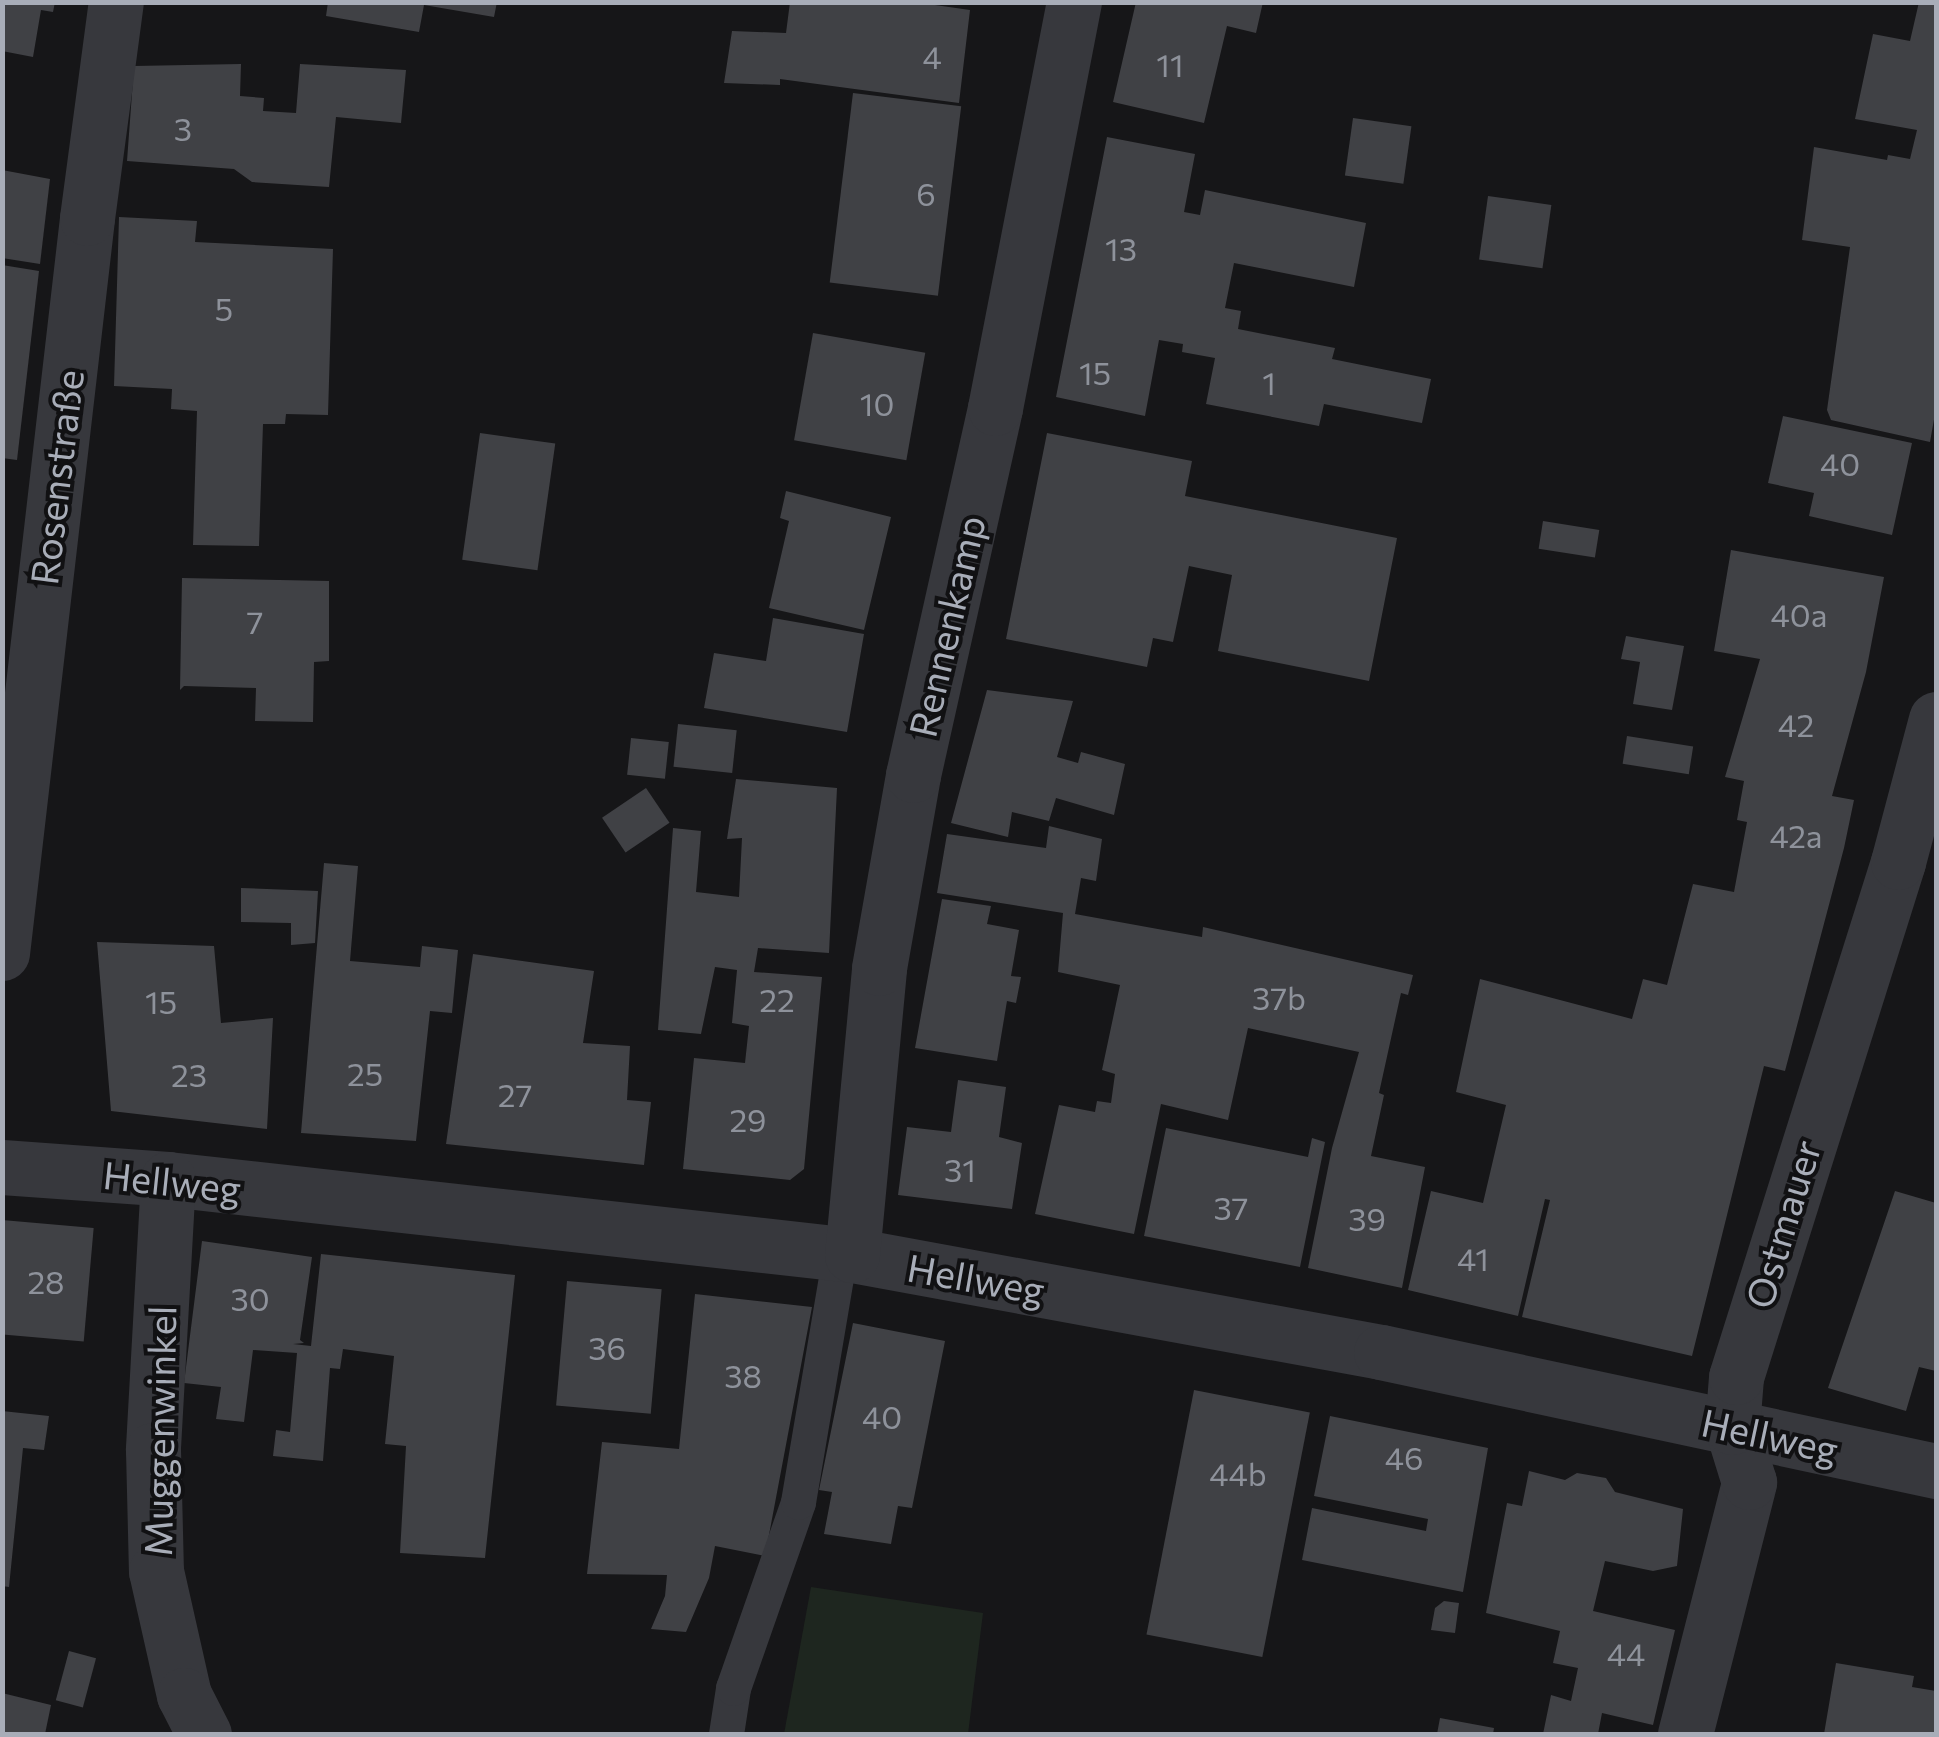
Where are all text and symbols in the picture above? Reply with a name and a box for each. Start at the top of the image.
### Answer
house number: 4 [922,37,942,75]
house number: 11 [1156,45,1184,83]
house number: 3 [174,109,192,147]
house number: 6 [916,174,936,212]
house number: 13 [1105,229,1137,267]
house number: 5 [215,289,233,327]
house number: 15 [1079,353,1111,391]
house number: 1 [1262,363,1276,401]
street label: Rosenstraße [20,367,92,587]
house number: 10 [860,384,894,422]
house number: 40 [1820,444,1860,482]
street label: Rennenkamp [898,511,994,741]
house number: 40a [1771,595,1827,633]
house number: 7 [247,602,263,640]
house number: 42 [1778,705,1814,743]
house number: 42a [1769,816,1823,854]
house number: 37b [1252,978,1306,1016]
house number: 22 [759,980,795,1018]
house number: 15 [145,982,177,1020]
house number: 25 [347,1054,383,1092]
house number: 23 [171,1055,207,1093]
house number: 27 [498,1075,532,1113]
house number: 29 [729,1100,767,1138]
street label: Ostmauer [1735,1134,1829,1314]
house number: 31 [944,1150,976,1188]
street label: Hellweg [101,1151,243,1211]
house number: 37 [1213,1188,1249,1226]
house number: 39 [1348,1199,1386,1237]
house number: 41 [1457,1239,1489,1277]
street label: Hellweg [904,1244,1048,1312]
house number: 28 [27,1262,65,1300]
house number: 30 [230,1279,270,1317]
street label: Muggenwinkel [134,1305,184,1557]
house number: 36 [588,1328,626,1366]
house number: 38 [724,1356,762,1394]
house number: 40 [862,1397,902,1435]
street label: Hellweg [1698,1398,1842,1472]
house number: 46 [1385,1438,1423,1476]
house number: 44b [1209,1454,1267,1492]
house number: 44 [1607,1634,1645,1672]

